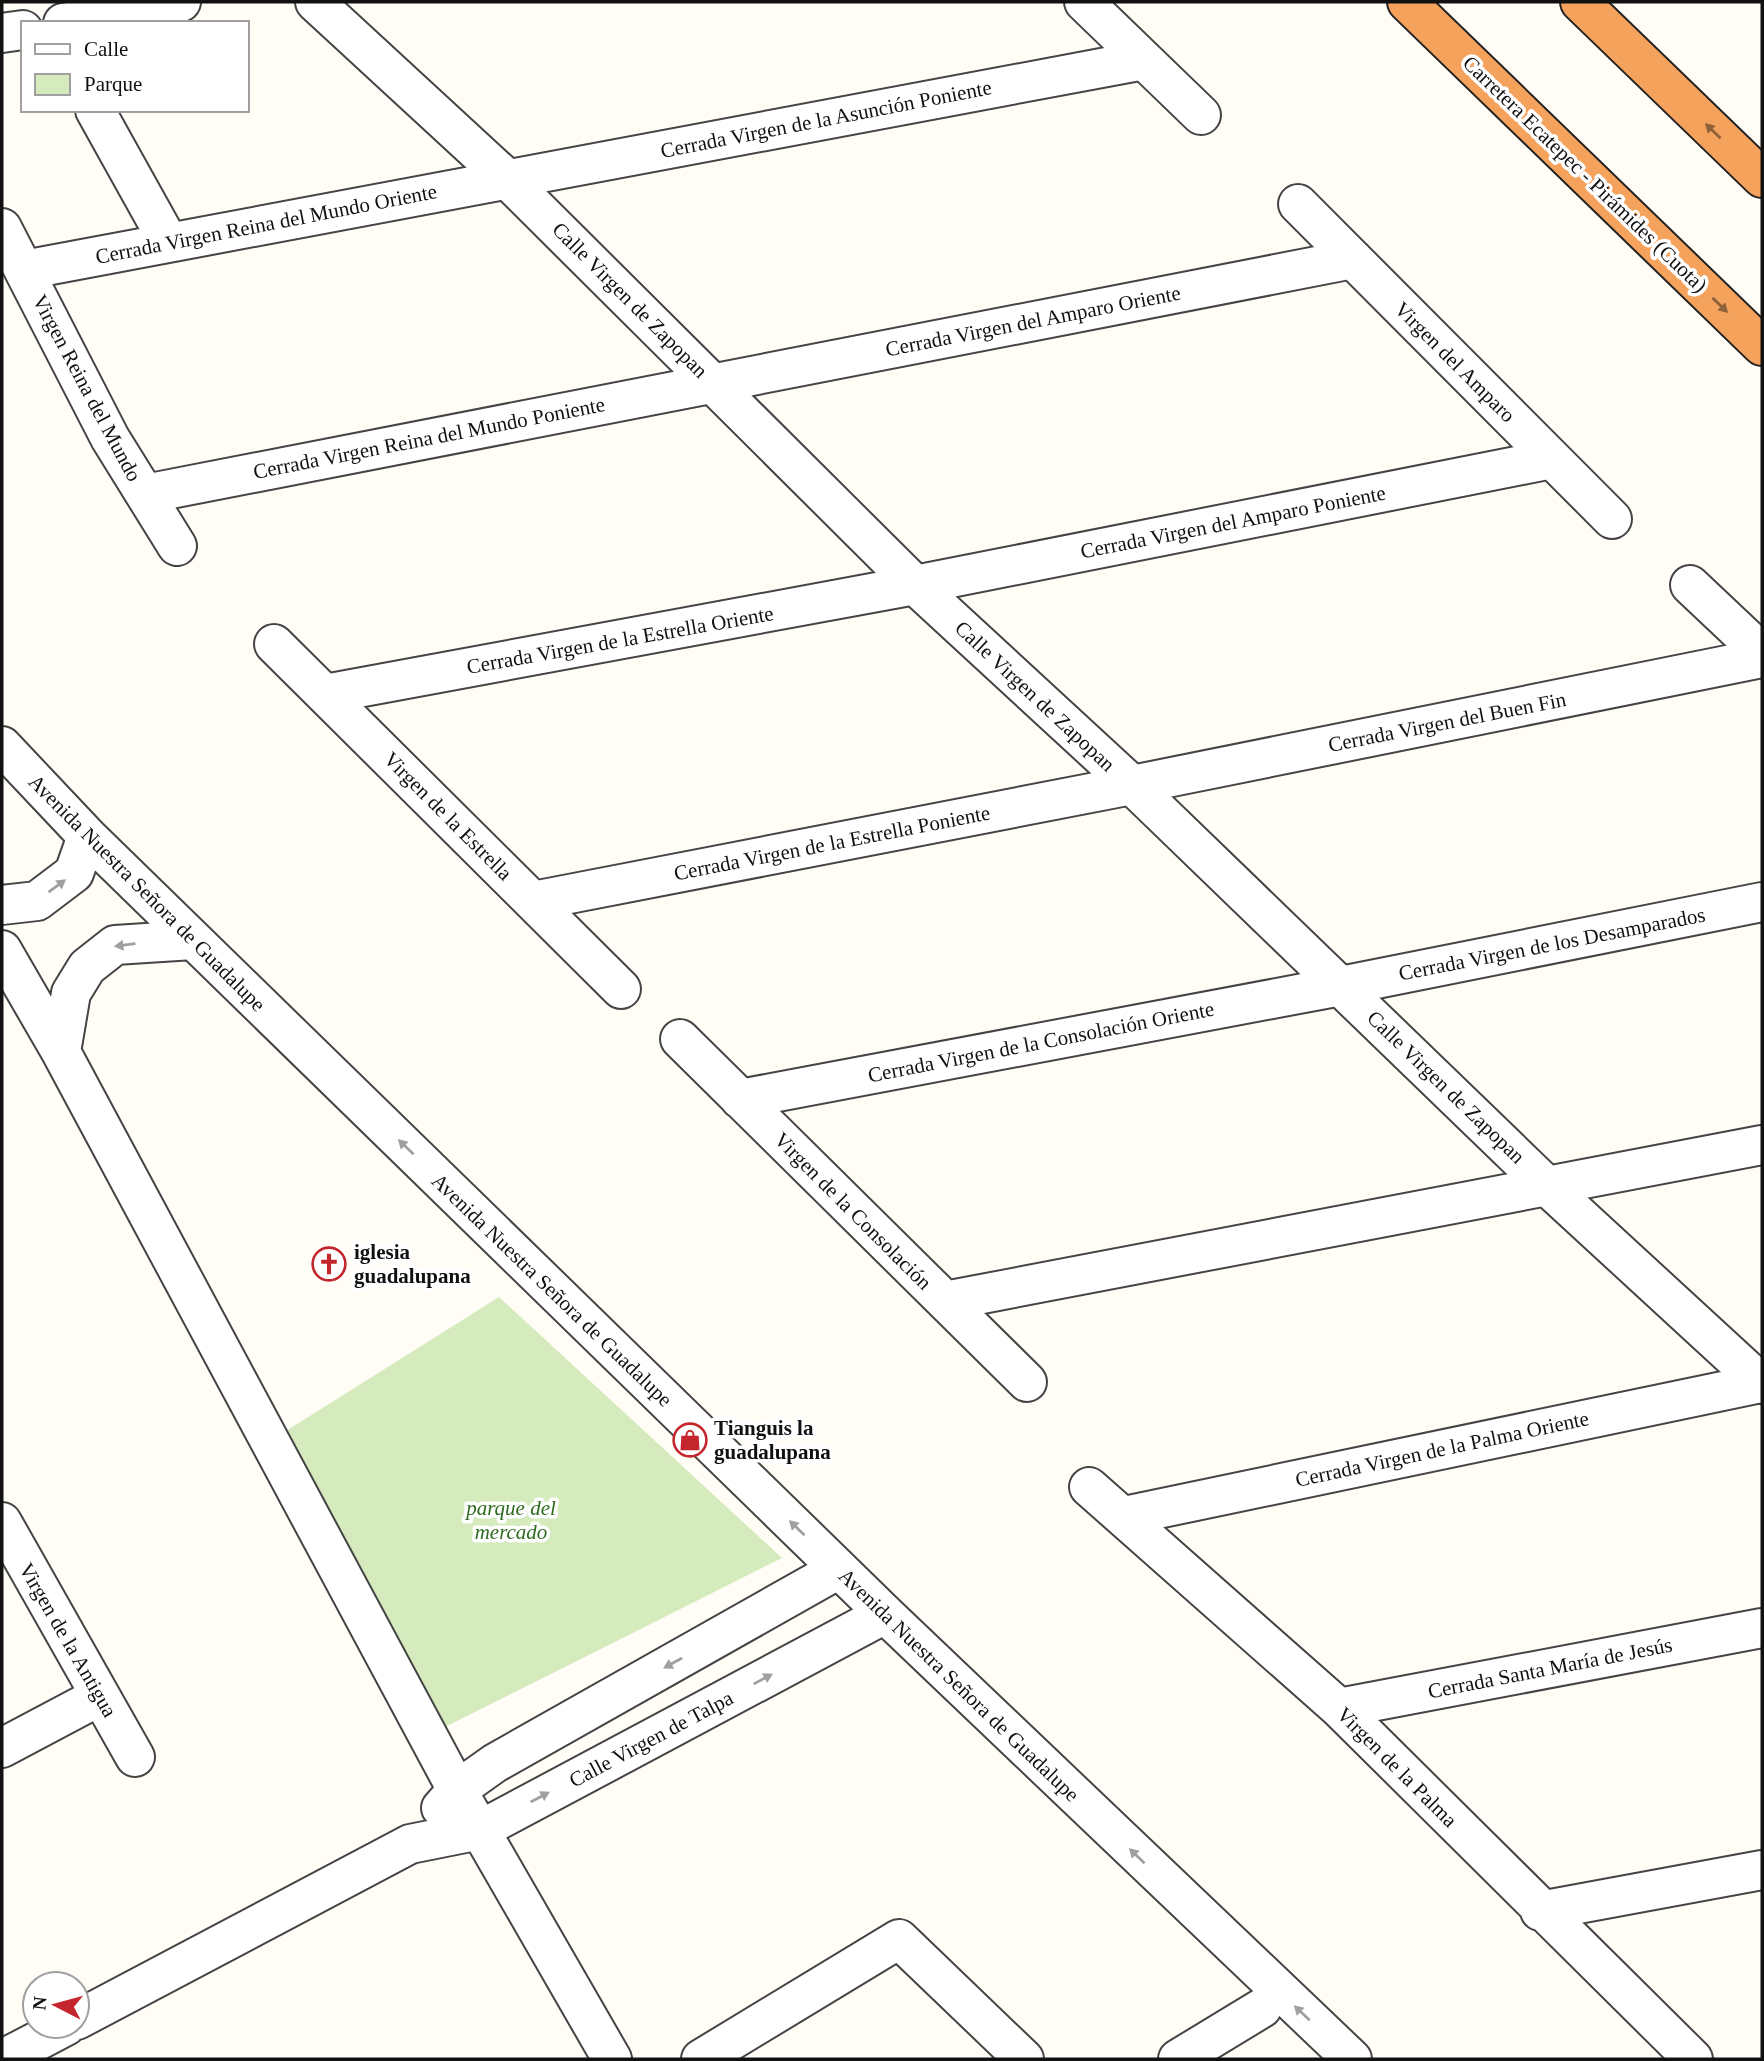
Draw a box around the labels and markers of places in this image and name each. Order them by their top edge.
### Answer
place label: iglesia guadalupana [354,1240,471,1288]
church icon: iglesia guadalupana [310,1245,348,1283]
place label: Tianguis la guadalupana [714,1416,831,1464]
shop icon: Tianguis la guadalupana [671,1421,709,1459]

